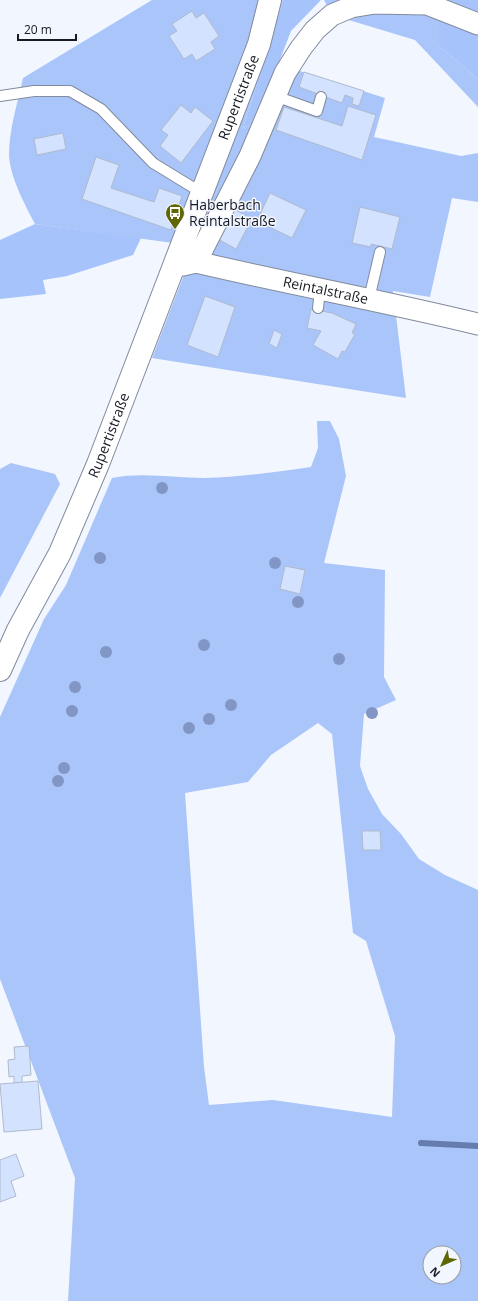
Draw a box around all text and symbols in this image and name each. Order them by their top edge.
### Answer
scale bar [18,16,76,42]
text: 20 m [24,21,52,38]
street label: Rupertistraße [213,52,263,142]
place label: Haberbach Reintalstraße [189,195,276,230]
bus stop icon: Haberbach Reintalstraße [164,202,186,230]
street label: Reintalstraße [281,272,370,308]
street label: Rupertistraße [83,390,133,481]
north arrow [422,1245,462,1285]
text: N [426,1264,443,1281]

